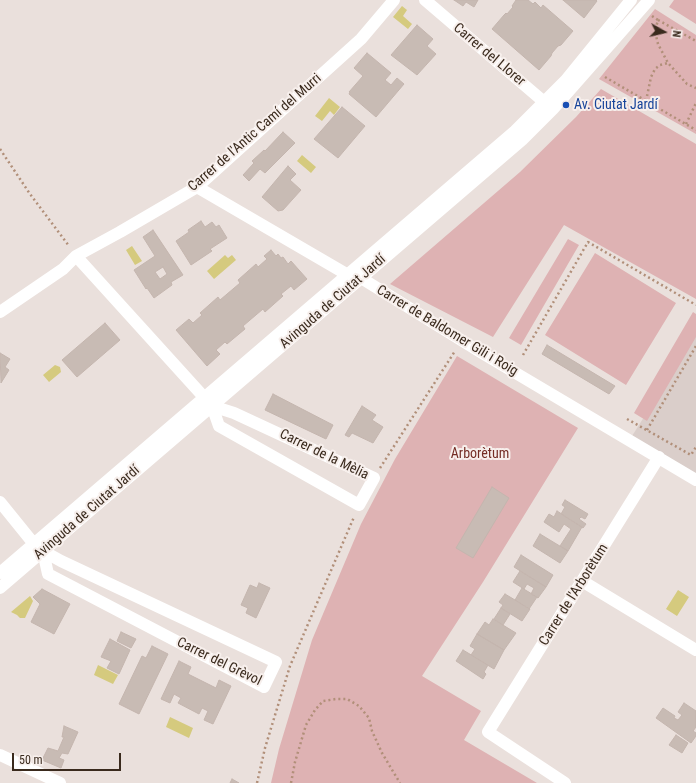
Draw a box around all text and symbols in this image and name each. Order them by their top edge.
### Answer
north arrow [644,12,684,52]
street label: Carrer del Llorer [450,20,528,90]
text: N [669,29,683,38]
street label: Carrer de l'Antic Camí del Murri [185,70,325,196]
place label: Av. Ciutat Jardí [574,97,658,113]
marker: Av. Ciutat Jardí [561,100,571,110]
street label: Avinguda de Ciutat Jardí [277,251,389,353]
street label: Carrer de Baldomer Gili i Roig [373,282,521,380]
street label: Carrer de la Mèlia [277,426,371,484]
park label: Arborètum [451,446,509,462]
street label: Avinguda de Ciutat Jardí [31,462,143,564]
street label: Carrer de l'Arborètum [536,541,612,649]
street label: Carrer del Grèvol [174,634,264,690]
scale bar [14,745,123,771]
text: 50 m [19,753,43,767]

